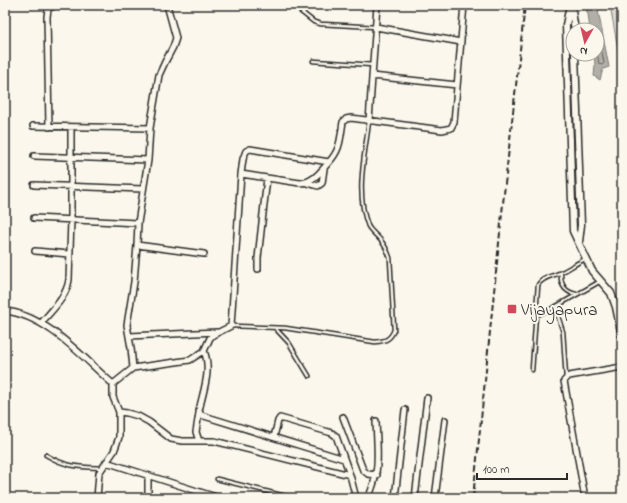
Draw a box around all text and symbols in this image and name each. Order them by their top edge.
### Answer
north arrow [565,22,605,62]
text: N [579,42,589,59]
place label: Vijayapura [520,298,597,324]
marker: Vijayapura [506,303,518,315]
scale bar [477,455,567,481]
text: 100 m [483,461,510,479]

